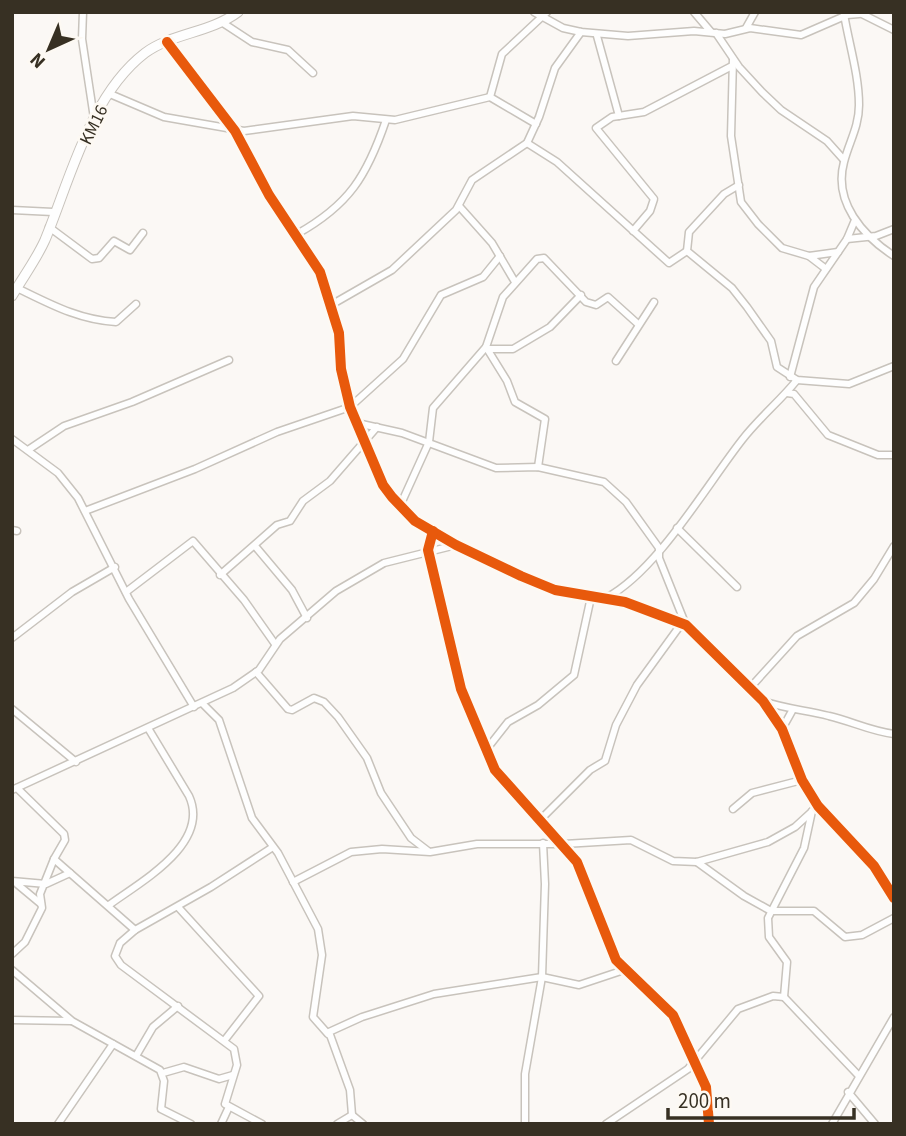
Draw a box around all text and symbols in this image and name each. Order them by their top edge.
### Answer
north arrow [14,14,84,84]
text: N [24,46,52,74]
street label: KM16 [74,101,114,149]
scale bar [668,1076,853,1120]
text: 200 m [678,1086,731,1116]

